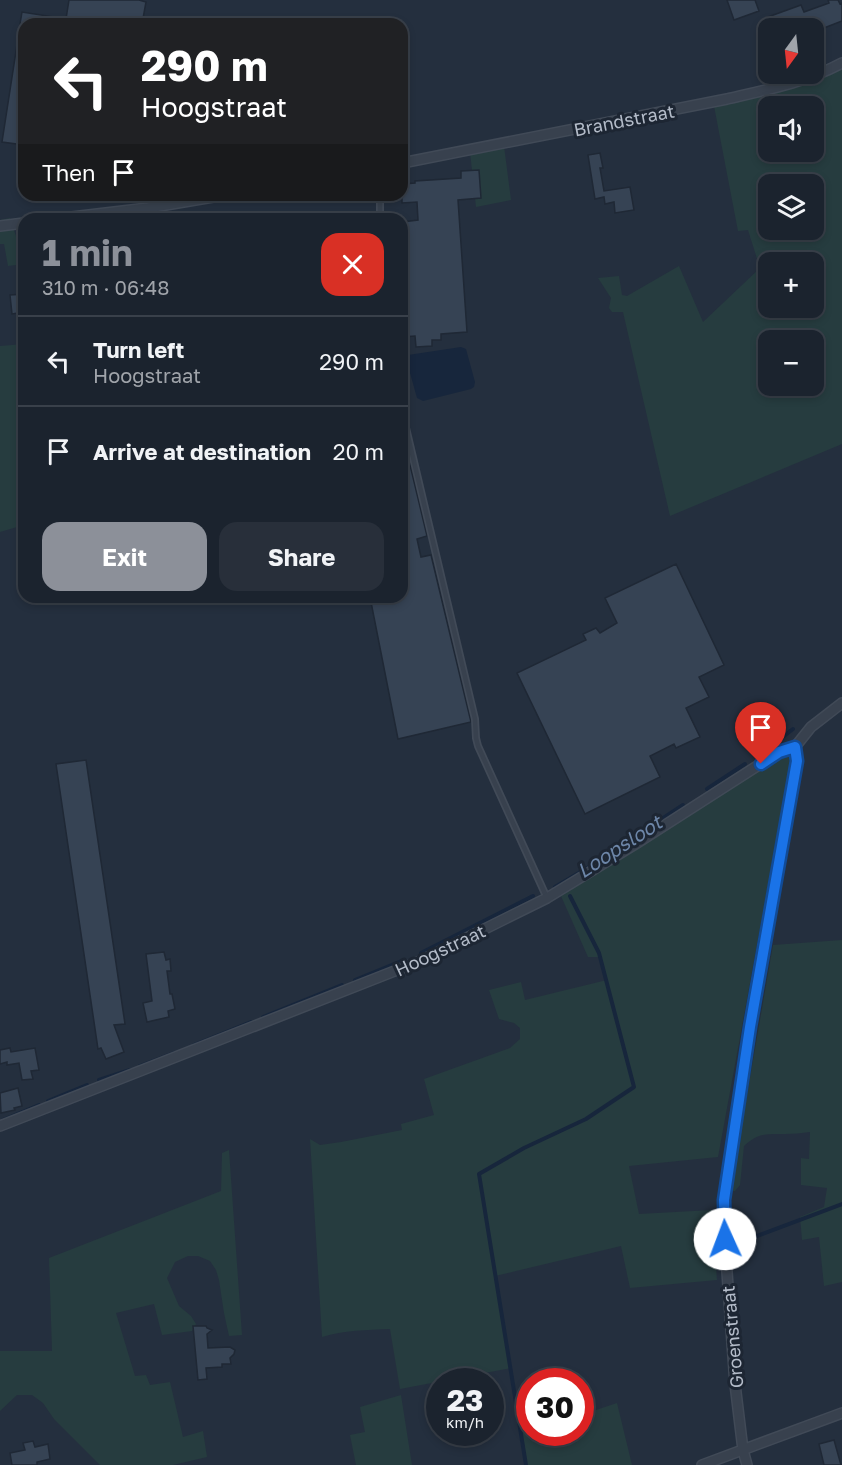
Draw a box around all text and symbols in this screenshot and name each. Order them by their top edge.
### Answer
north arrow [758,18,824,84]
map controls [758,18,824,396]
text: 290 m [141,40,268,90]
icon: left [42,42,120,120]
text: Hoogstraat [141,91,287,123]
button: sound [758,96,824,162]
street label: Brandstraat [572,99,676,141]
icon: arrive [107,156,140,189]
text: Then [42,159,95,186]
button: layers [758,174,824,240]
text: 1 min [42,231,133,274]
button: close [321,233,384,296]
button: + [758,252,824,318]
text: 310 m · 06:48 [42,275,169,299]
button: − [758,330,824,396]
text: Turn left [93,336,184,363]
icon: left [42,345,75,378]
text: 290 m [319,348,384,375]
text: Hoogstraat [93,363,201,387]
icon: arrive [42,435,75,468]
text: Arrive at destination [93,438,311,465]
text: 20 m [333,438,384,465]
button: Exit [42,522,207,591]
button: Share [219,522,384,591]
pin [735,702,786,764]
icon: arrive [744,711,777,744]
water label: Loopsloot [572,809,668,882]
street label: Hoogstraat [391,919,489,981]
position arrow [693,1207,757,1271]
street label: Groenstraat [717,1285,747,1389]
speed limit sign: 30 [516,1368,594,1446]
text: 23 [447,1382,483,1418]
text: km/h [446,1413,484,1431]

